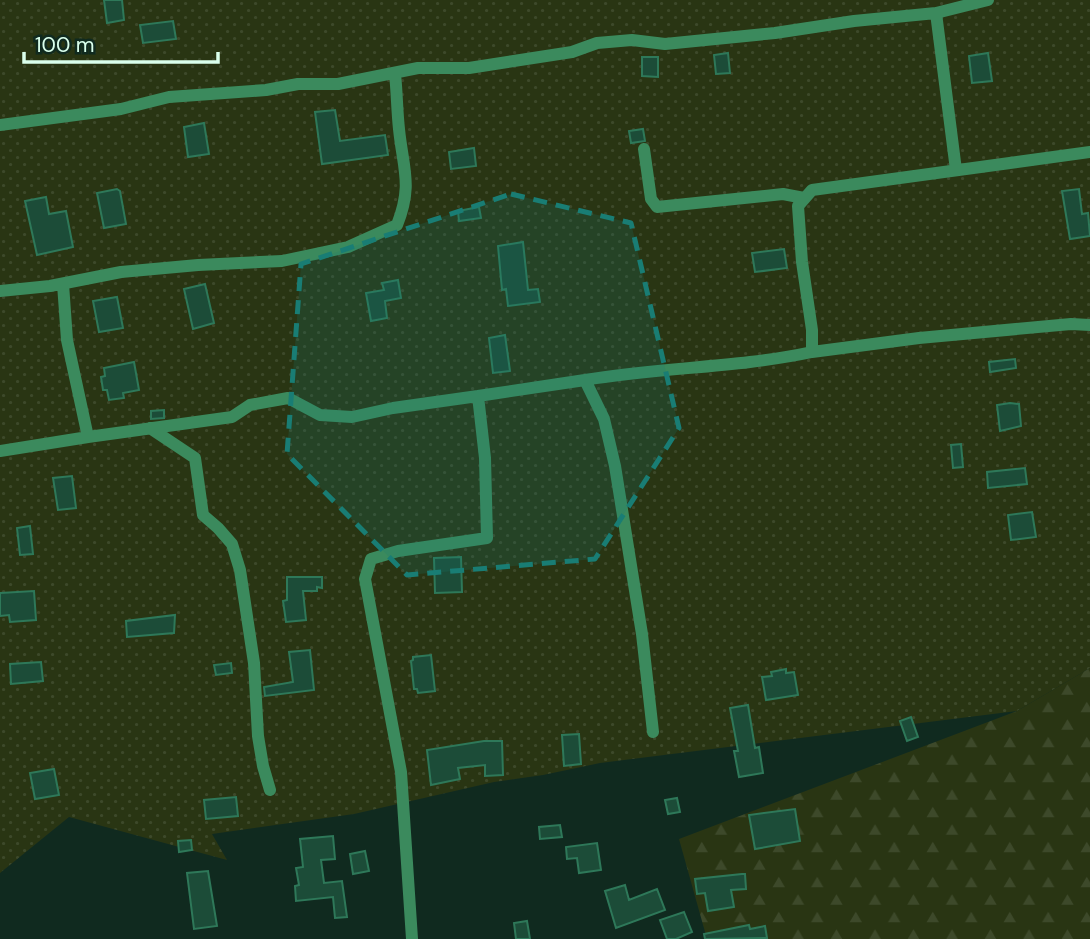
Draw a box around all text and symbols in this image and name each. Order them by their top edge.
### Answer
scale bar [24,21,219,65]
text: 100 m [35,31,95,59]

